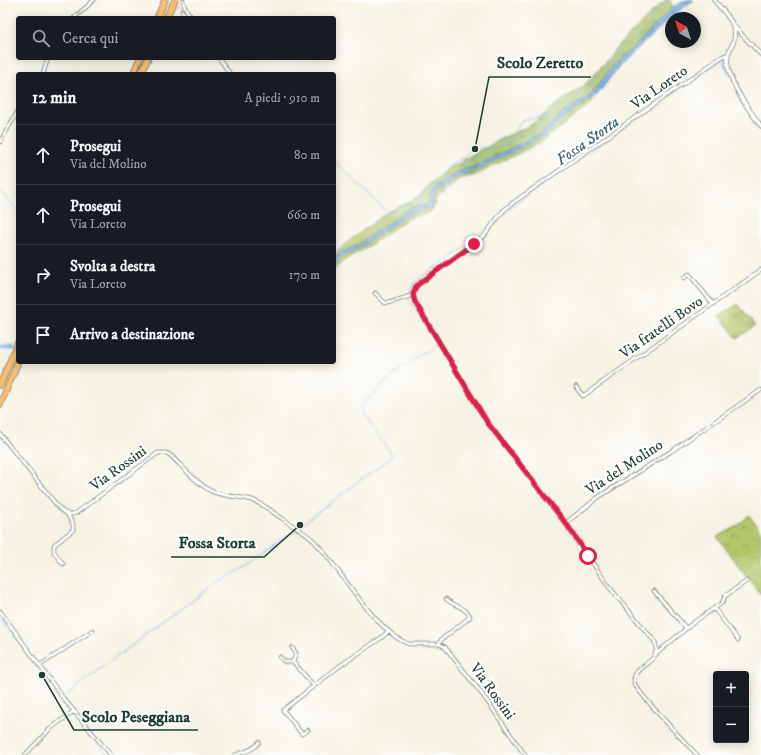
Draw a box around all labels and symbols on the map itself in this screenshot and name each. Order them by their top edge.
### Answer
north arrow [665,12,701,48]
callout: Scolo Zeretto [489,49,591,77]
text: Scolo Zeretto [497,53,583,73]
street label: Via Loreto [626,61,691,114]
water label: Fossa Storta [552,112,623,170]
route end [465,235,483,253]
street label: Via fratelli Bovo [615,292,707,364]
street label: Via del Molino [581,435,667,500]
street label: Via Rossini [85,441,151,496]
callout: Fossa Storta [171,529,264,557]
text: Fossa Storta [178,533,257,553]
route start [579,547,597,565]
street label: Via Rossini [465,658,520,724]
callout: Scolo Peseggiana [74,702,198,730]
text: Scolo Peseggiana [82,707,191,727]

